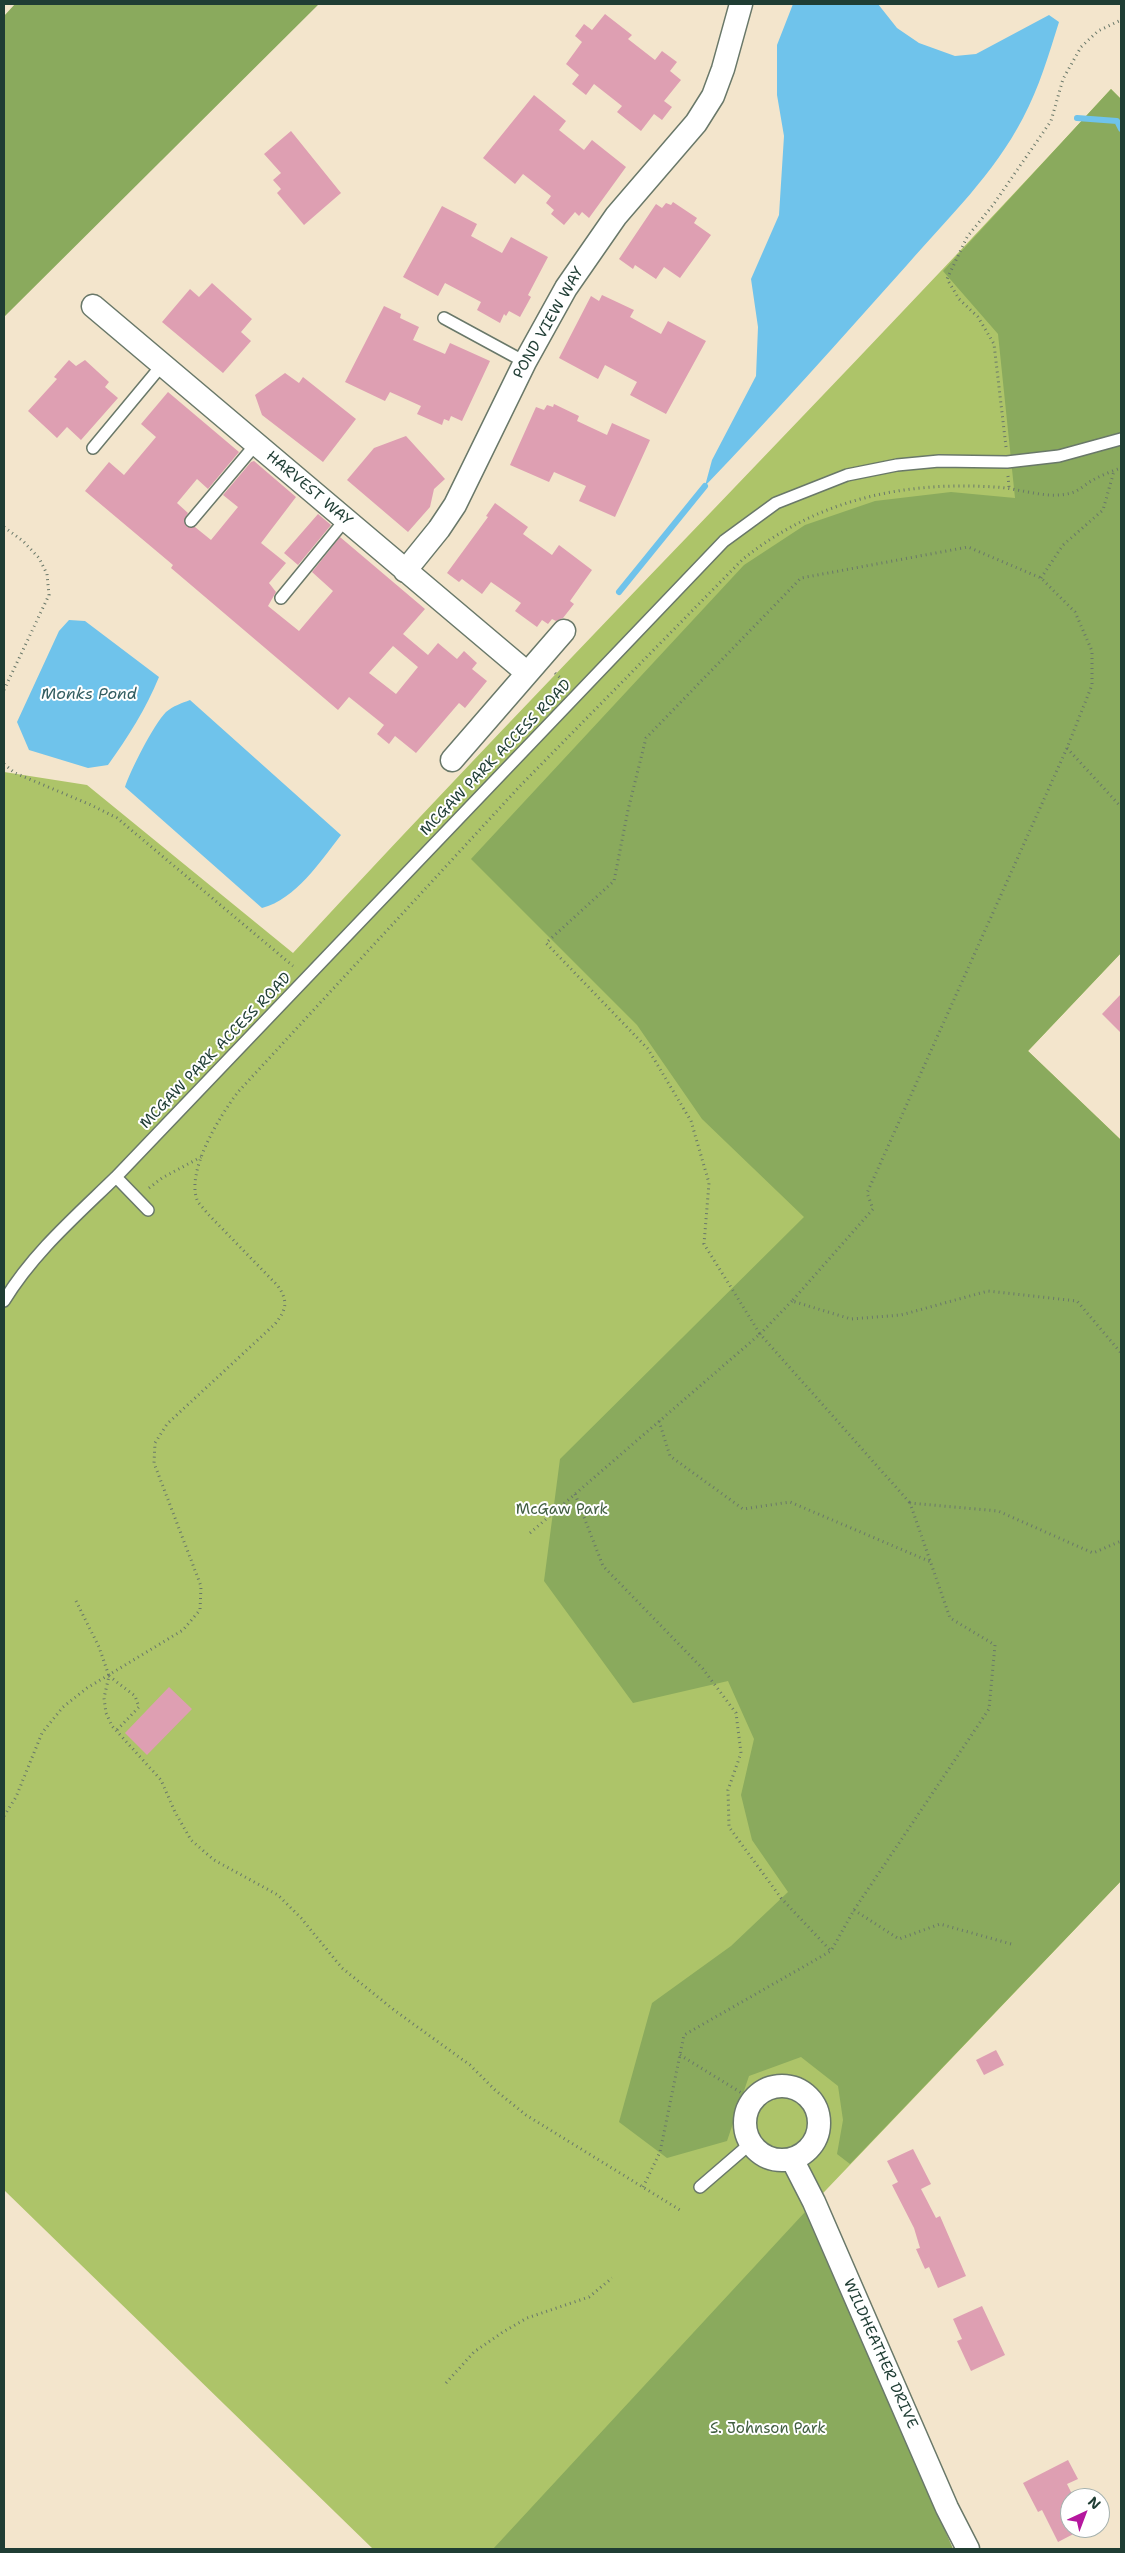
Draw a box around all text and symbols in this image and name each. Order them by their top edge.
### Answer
street label: POND VIEW WAY [510,264,588,382]
street label: HARVEST WAY [262,448,356,530]
street label: MCGAW PARK ACCESS ROAD [417,676,575,840]
water label: Monks Pond [41,685,137,705]
street label: MCGAW PARK ACCESS ROAD [137,969,295,1133]
park label: McGaw Park [516,1501,608,1519]
street label: WILDHEATHER DRIVE [839,2276,921,2432]
park label: S. Johnson Park [710,2420,826,2438]
north arrow [1060,2488,1110,2538]
text: N [1084,2492,1105,2513]

